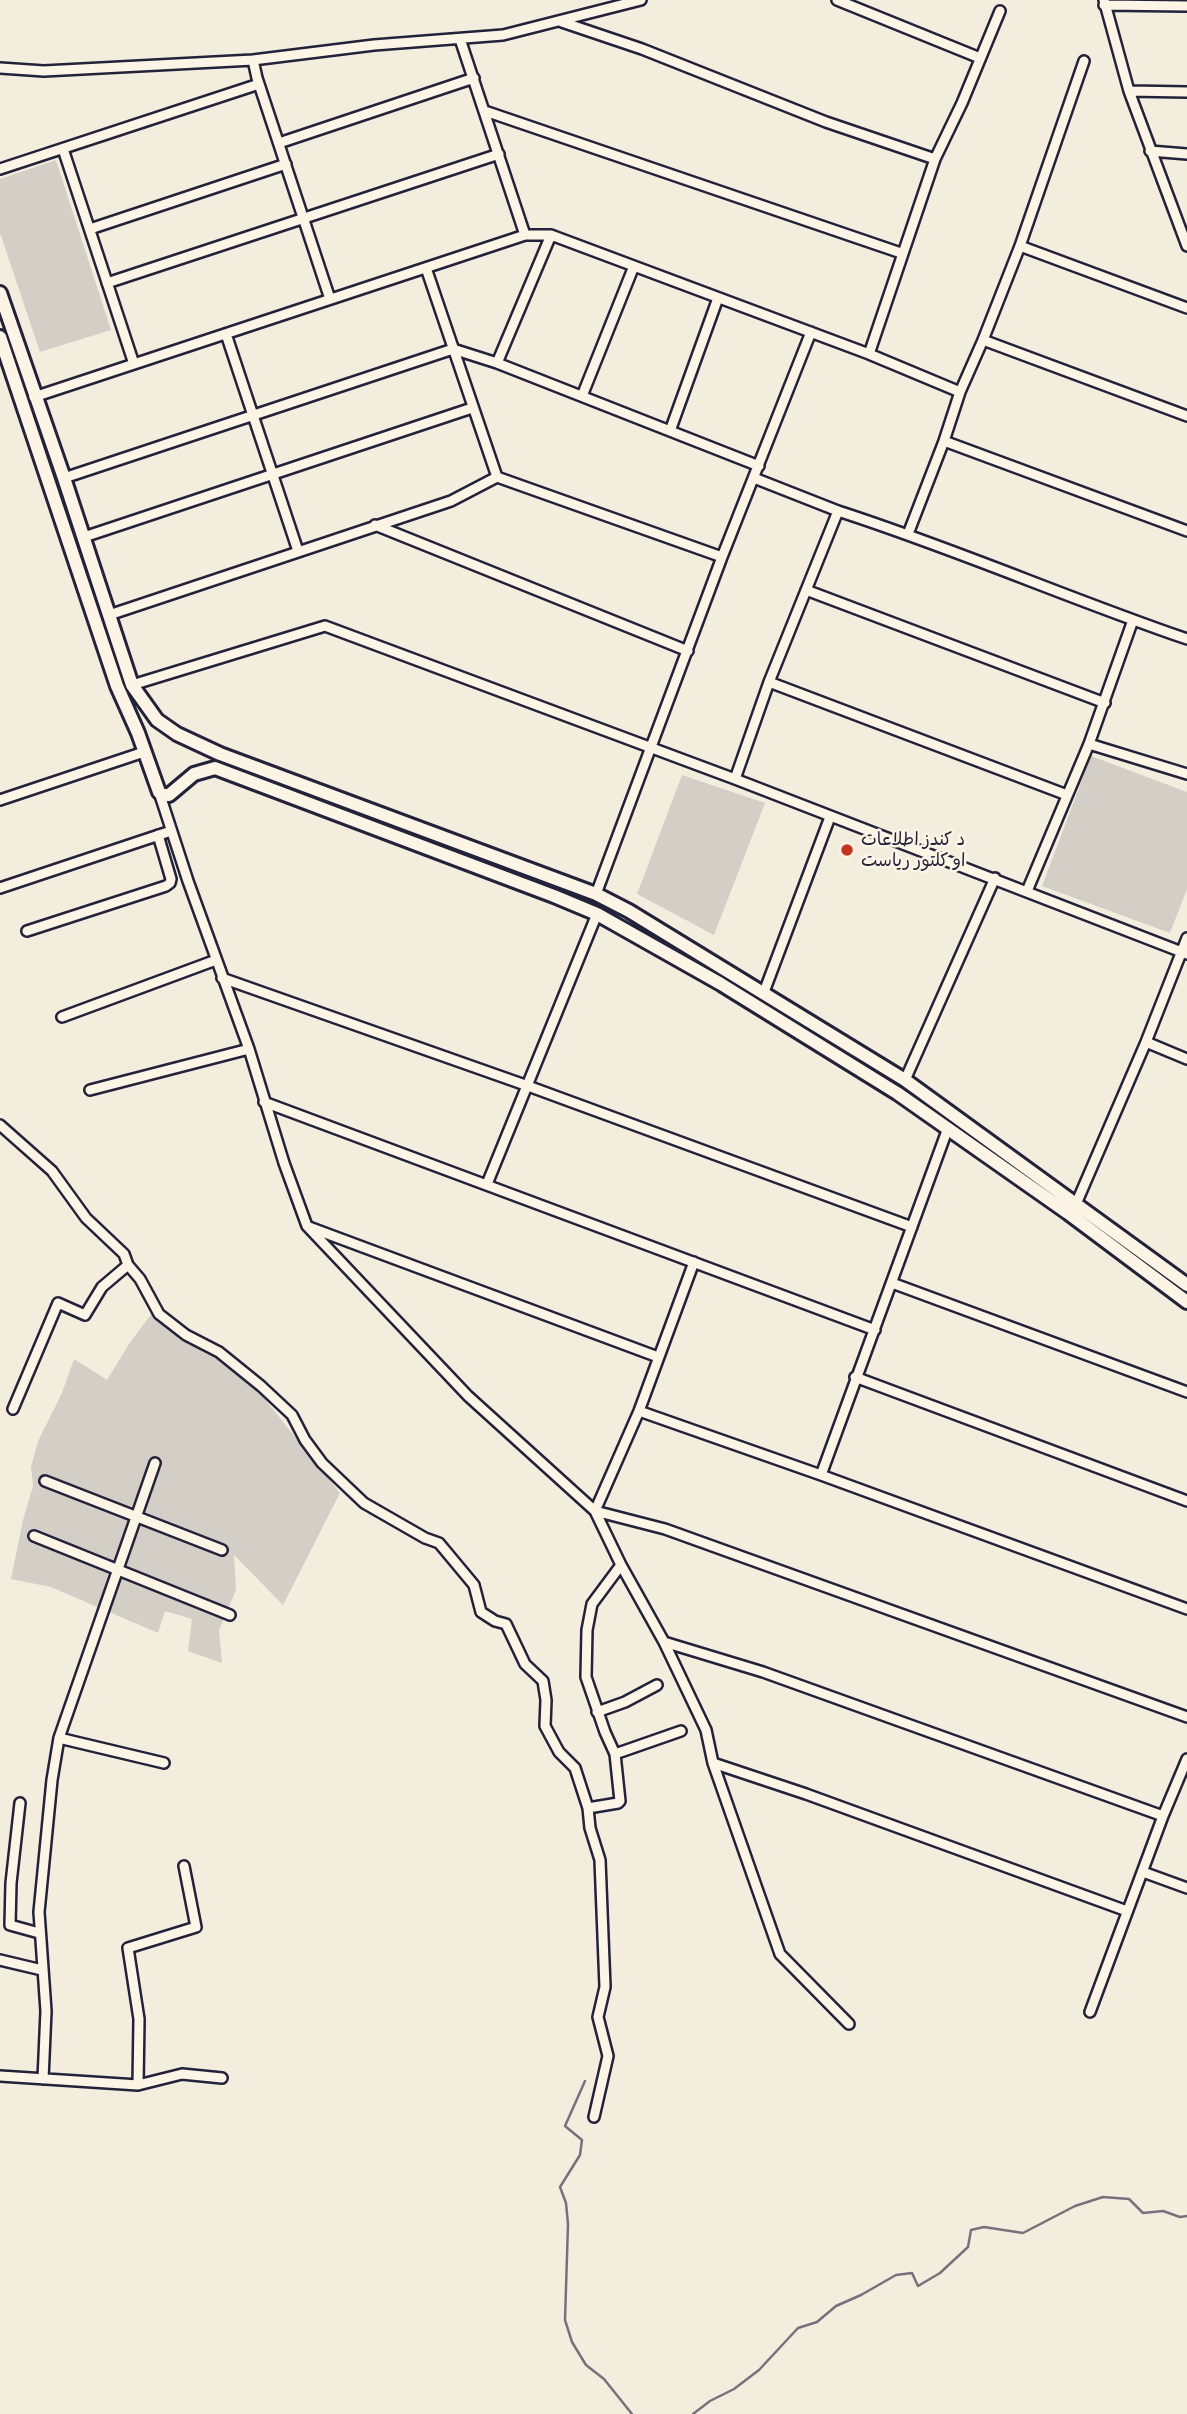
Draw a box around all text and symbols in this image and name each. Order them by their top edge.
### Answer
place label: د کندز اطلاعات او کلتور ریاست [861,829,966,872]
marker: د کندز اطلاعات او کلتور ریاست [839,842,855,858]

